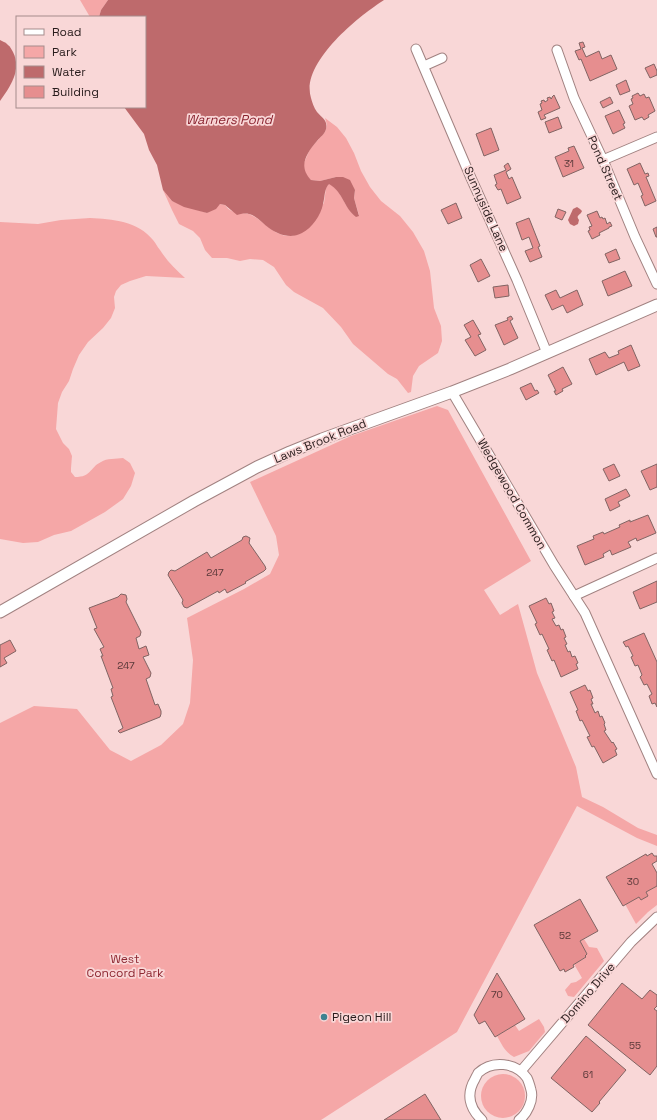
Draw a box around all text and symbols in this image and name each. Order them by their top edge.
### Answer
legend [16,16,146,108]
text: Road [52,24,81,40]
text: Park [52,44,77,60]
text: Water [52,64,86,80]
text: Building [52,84,99,100]
water label: Warners Pond [186,111,274,128]
street label: Pond Street [584,133,626,203]
house number: 31 [564,157,574,170]
street label: Sunnyside Lane [460,164,512,254]
street label: Laws Brook Road [271,415,369,467]
street label: Wedgewood Common [474,436,550,552]
house number: 247 [206,566,224,579]
house number: 247 [117,659,135,672]
house number: 30 [627,875,639,888]
house number: 52 [559,929,571,942]
park label: West Concord Park [86,951,164,981]
street label: Domino Drive [557,959,619,1027]
house number: 70 [491,988,503,1001]
place label: Pigeon Hill [332,1009,392,1025]
marker: Pigeon Hill [319,1012,329,1022]
house number: 55 [629,1039,641,1052]
house number: 61 [583,1068,593,1081]

